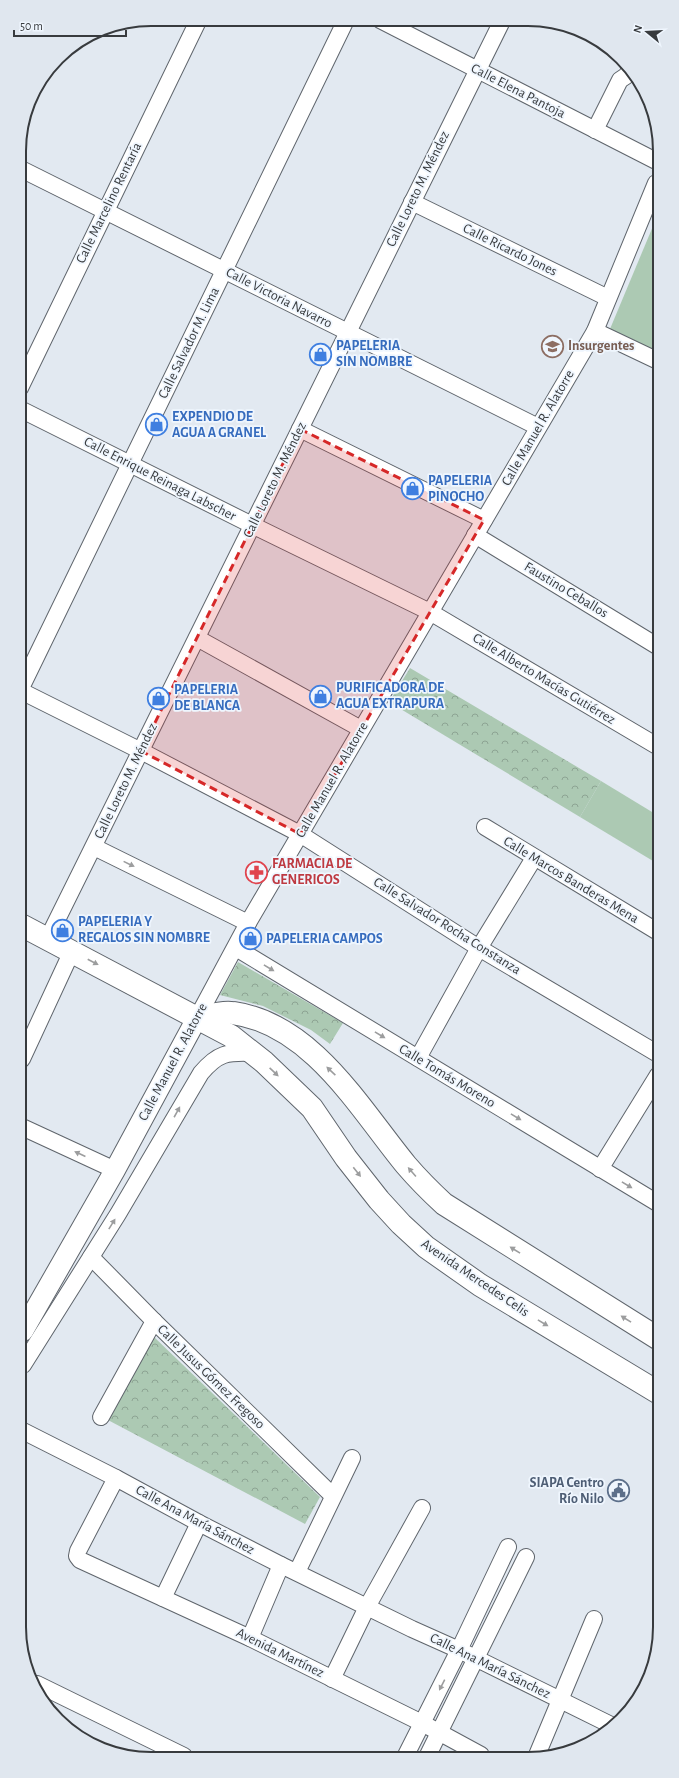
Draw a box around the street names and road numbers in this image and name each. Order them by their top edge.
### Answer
street label: Calle Elena Pantoja [469,61,568,121]
street label: Calle Loreto M. Méndez [384,129,452,249]
street label: Calle Marcelino Rentaría [74,140,145,266]
street label: Calle Ricardo Jones [461,221,559,279]
street label: Calle Victoria Navarro [224,265,335,331]
street label: Calle Salvador M. Lima [156,285,222,401]
street label: Calle Manuel R. Alatorre [499,368,577,488]
street label: Calle Loreto M. Méndez [241,420,309,540]
street label: Calle Enrique Reinaga Labscher [82,434,239,524]
street label: Faustino Ceballos [522,560,610,620]
street label: Calle Alberto Macías Gutiérrez [470,631,618,727]
street label: Calle Manuel R. Alatorre [293,720,371,840]
street label: Calle Loreto M. Méndez [92,721,160,841]
street label: Calle Marcos Banderas Mena [501,834,641,926]
street label: Calle Salvador Rocha Constanza [371,875,524,977]
street label: Calle Manuel R. Alatorre [136,1001,210,1123]
street label: Calle Tomás Moreno [396,1042,498,1110]
street label: Avenida Mercedes Celis [418,1237,532,1319]
street label: Calle Jusus Gómez Fregoso [155,1322,267,1432]
street label: Calle Ana María Sánchez [133,1483,257,1557]
street label: Avenida Martínez [234,1626,326,1680]
street label: Calle Ana María Sánchez [428,1631,553,1701]

